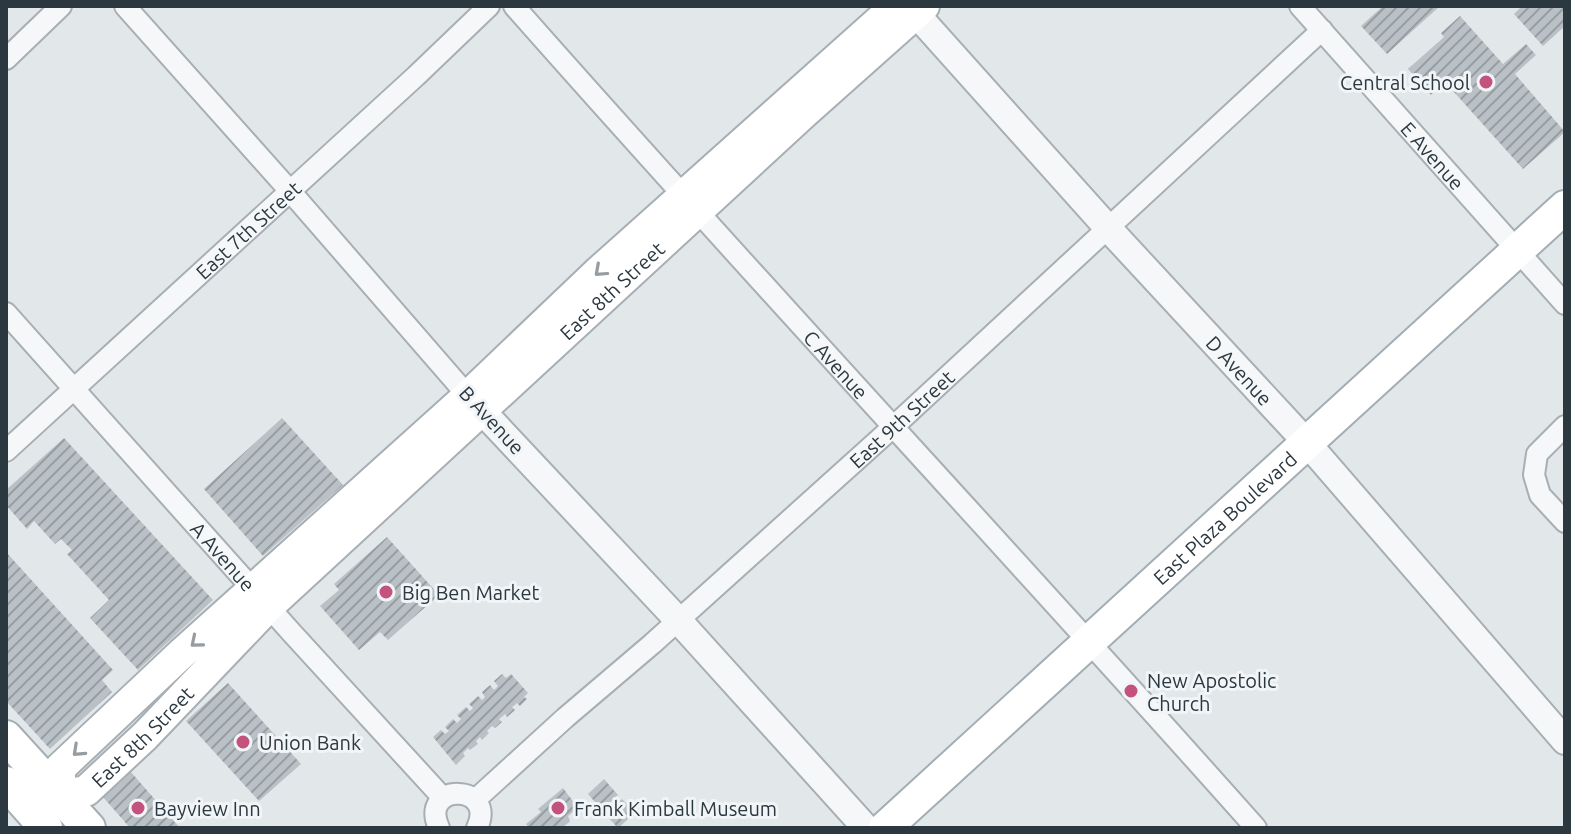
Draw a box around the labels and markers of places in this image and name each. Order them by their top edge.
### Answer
place label: Central School [1340,71,1470,94]
marker: Central School [1477,73,1495,91]
place label: Big Ben Market [402,581,539,604]
marker: Big Ben Market [377,583,395,601]
place label: New Apostolic Church [1147,669,1276,715]
marker: New Apostolic Church [1122,682,1140,700]
place label: Union Bank [259,731,361,754]
marker: Union Bank [234,733,252,751]
place label: Bayview Inn [154,797,261,820]
place label: Frank Kimball Museum [574,797,777,820]
marker: Bayview Inn [129,799,147,817]
marker: Frank Kimball Museum [549,799,567,817]

